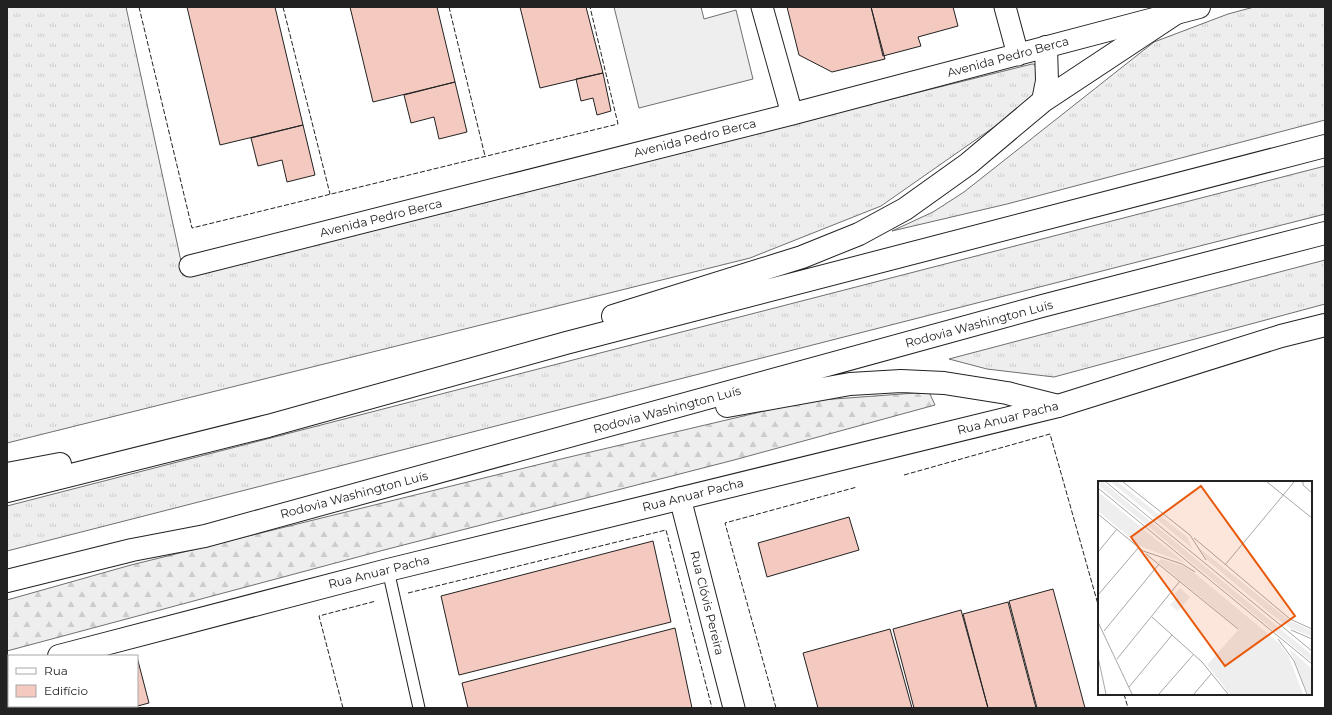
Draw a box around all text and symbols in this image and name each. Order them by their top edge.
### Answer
street label: Avenida Pedro Berca [945,33,1070,80]
street label: Avenida Pedro Berca [632,115,758,160]
street label: Avenida Pedro Berca [318,195,444,240]
street label: Rodovia Washington Luís [903,297,1055,350]
street label: Rodovia Washington Luís [591,383,743,436]
street label: Rua Anuar Pacha [956,398,1060,437]
street label: Rodovia Washington Luís [278,468,430,521]
street label: Rua Anuar Pacha [641,475,745,514]
inset map [1098,481,1312,695]
street label: Rua Clóvis Pereira [687,549,728,657]
street label: Rua Anuar Pacha [327,552,431,591]
legend [8,655,138,707]
text: Rua [44,663,68,678]
text: Edifício [44,683,88,698]

